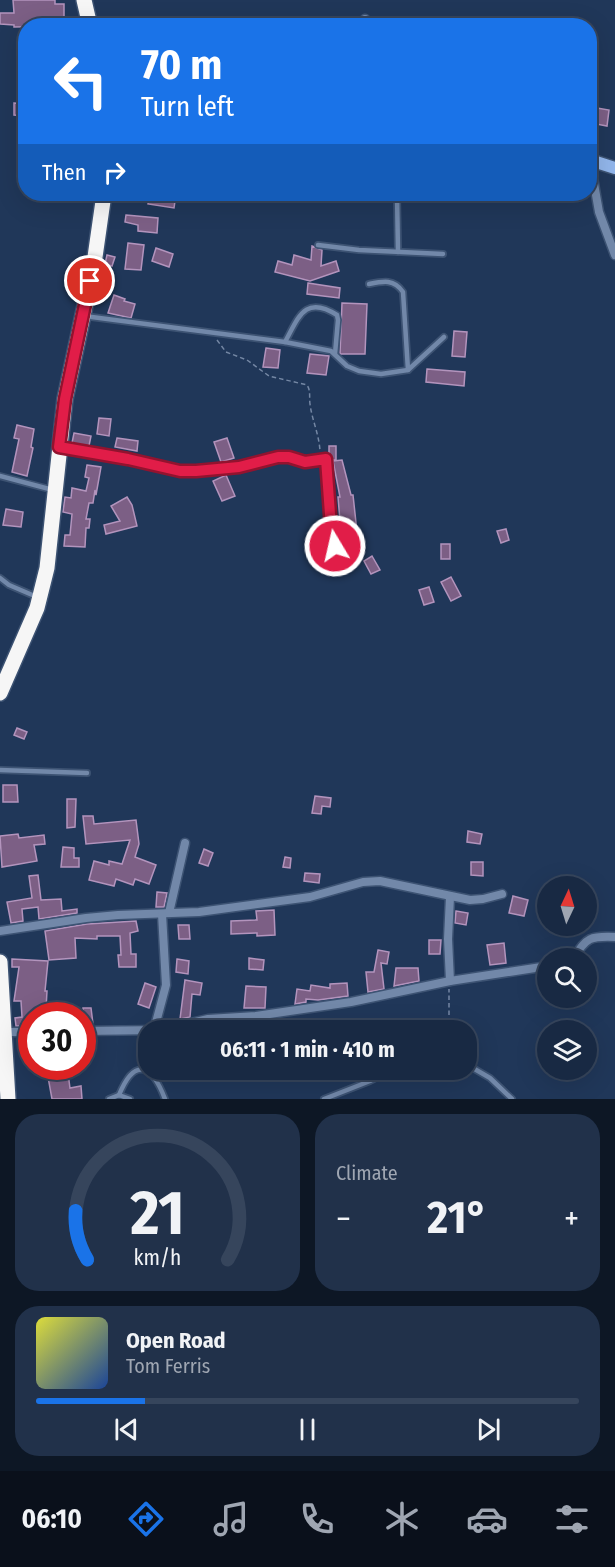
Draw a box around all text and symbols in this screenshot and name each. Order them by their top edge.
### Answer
text: 70 m [141,40,222,90]
icon: left [42,42,120,120]
text: Turn left [141,91,234,123]
icon: right [98,156,131,189]
text: Then [42,159,86,186]
pin [64,255,115,306]
icon: arrive [73,264,106,297]
position arrow [303,514,367,578]
north arrow [537,876,597,936]
map controls [537,876,597,1080]
button: search [537,948,597,1008]
speed limit sign: 30 [18,1002,96,1080]
button: layers [537,1020,597,1080]
text: 06:11 · 1 min · 410 m [220,1036,395,1063]
text: Climate [336,1161,398,1185]
text: 21 [129,1176,185,1251]
text: 21° [427,1191,488,1245]
text: − [336,1199,351,1239]
text: + [564,1199,579,1239]
text: km/h [134,1245,181,1271]
text: Open Road [126,1327,226,1354]
text: Tom Ferris [126,1354,210,1378]
icon: previous [110,1413,143,1446]
icon: pause [291,1413,324,1446]
icon: next [472,1413,505,1446]
icon: directions [125,1498,167,1540]
icon: music [210,1498,252,1540]
icon: phone [296,1498,338,1540]
icon: climate [381,1498,423,1540]
icon: car [466,1498,508,1540]
icon: filters [551,1498,593,1540]
text: 06:10 [22,1503,82,1535]

